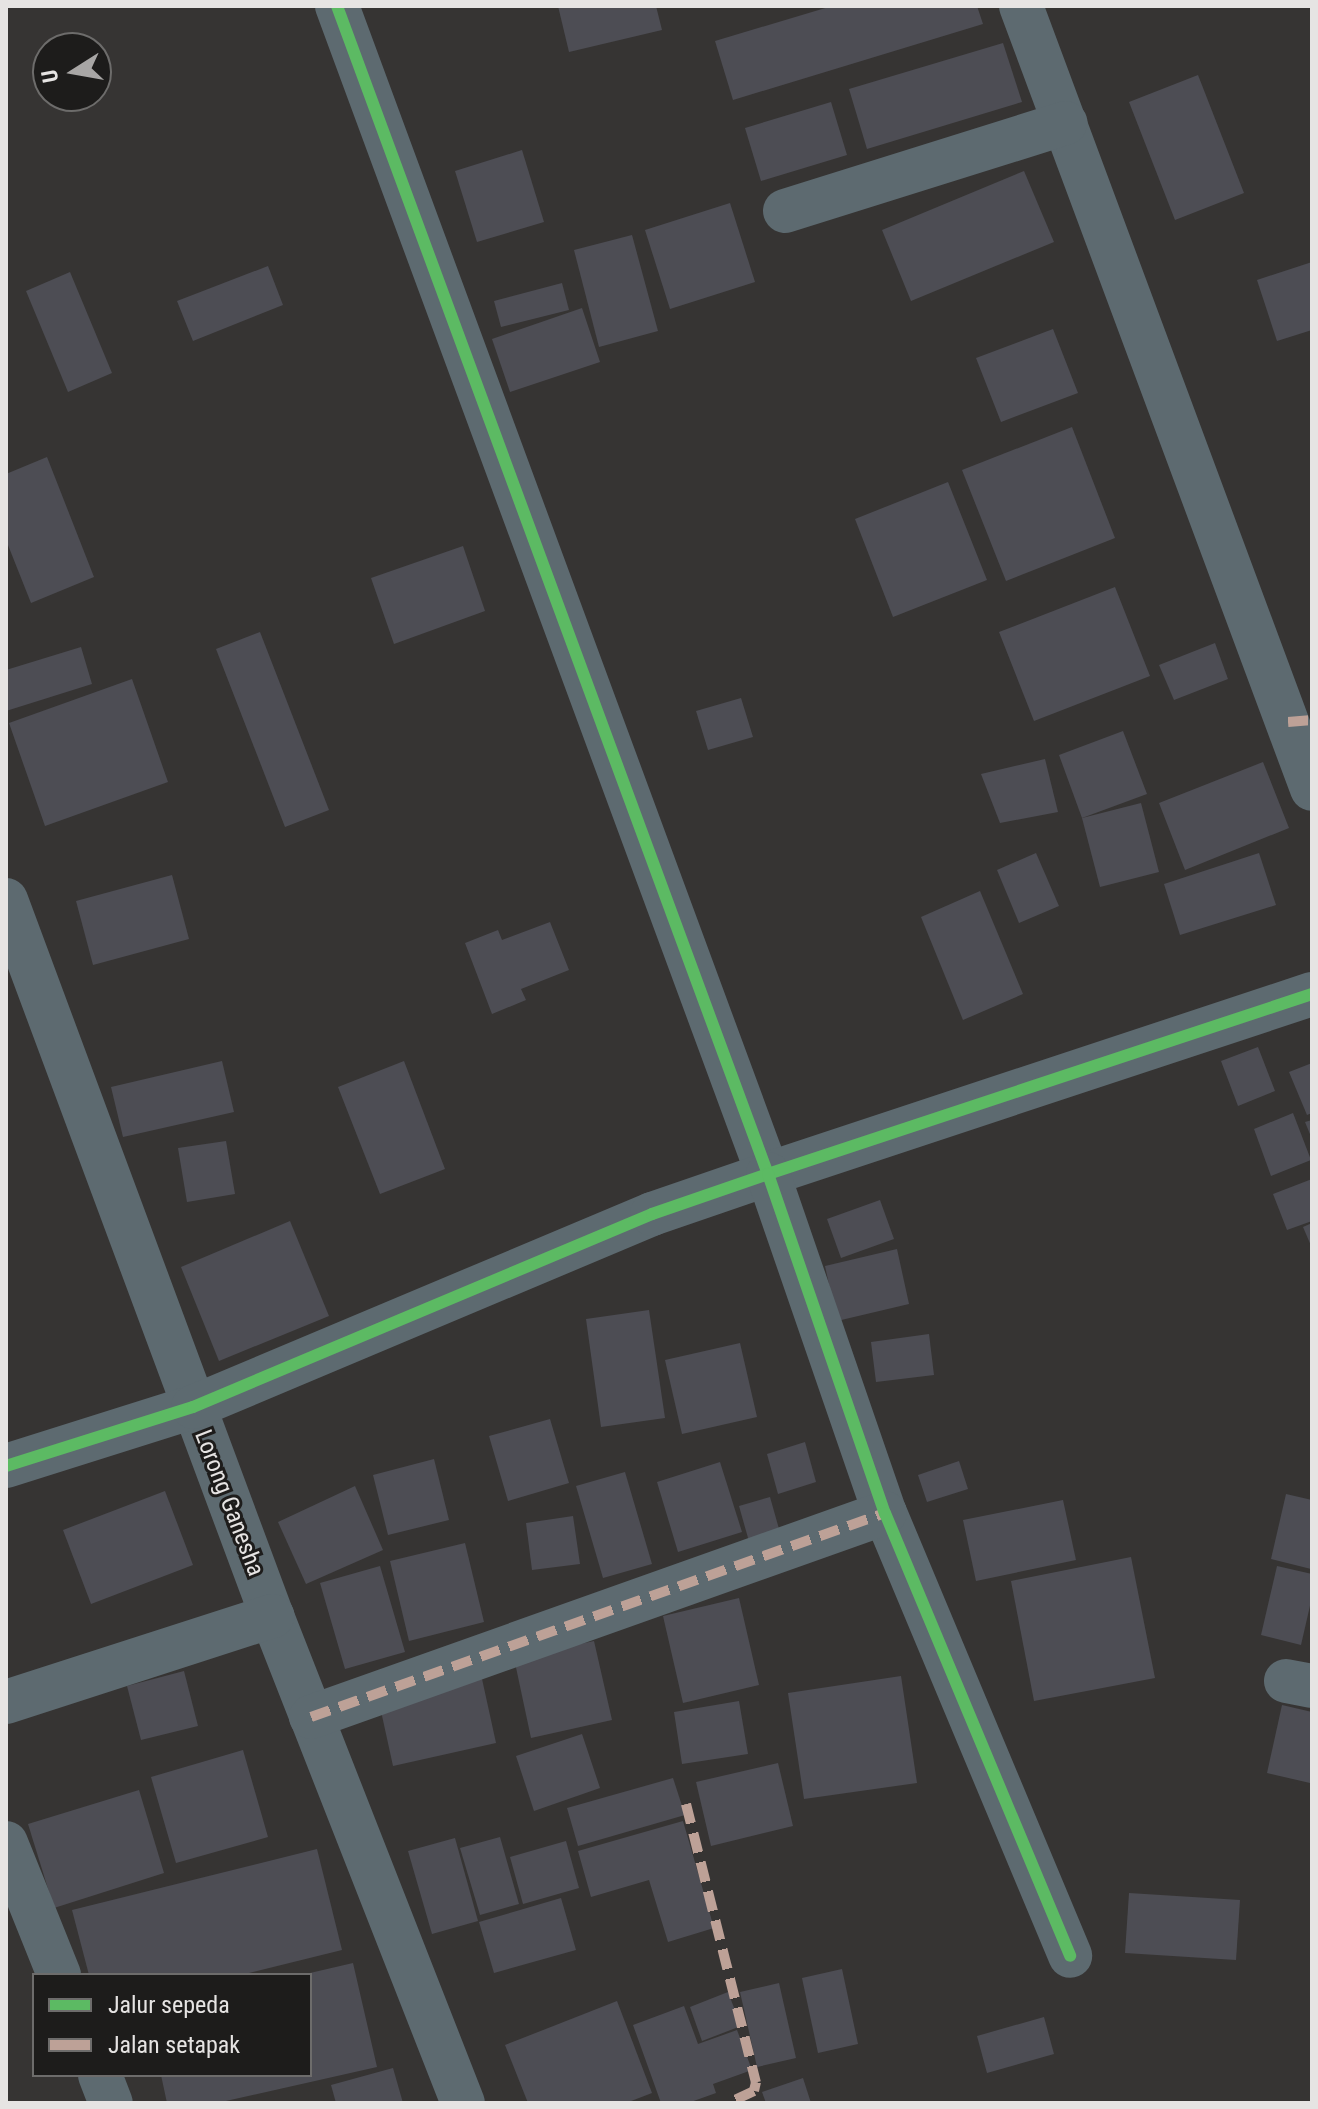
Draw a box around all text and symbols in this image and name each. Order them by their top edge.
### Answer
north arrow [32,32,112,112]
text: U [36,68,63,85]
street label: Lorong Ganesha [188,1426,270,1580]
legend [32,1973,312,2077]
text: Jalur sepeda [108,1991,230,2019]
text: Jalan setapak [108,2031,240,2059]

